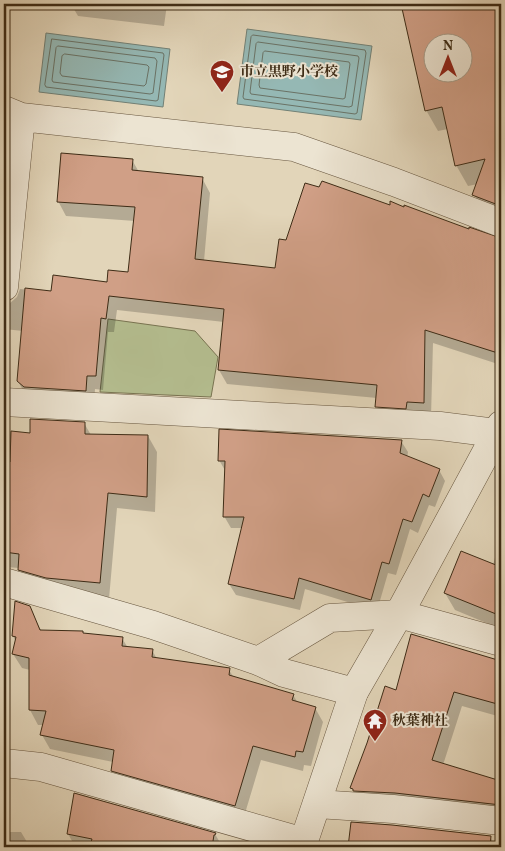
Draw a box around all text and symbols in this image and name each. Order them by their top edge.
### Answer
north arrow [422,32,472,82]
text: N [443,37,453,56]
school or university icon: 市立黒野小学校 [209,59,235,93]
place label: 市立黒野小学校 [240,63,338,82]
temple icon: 秋葉神社 [362,708,388,742]
place label: 秋葉神社 [392,712,448,731]

